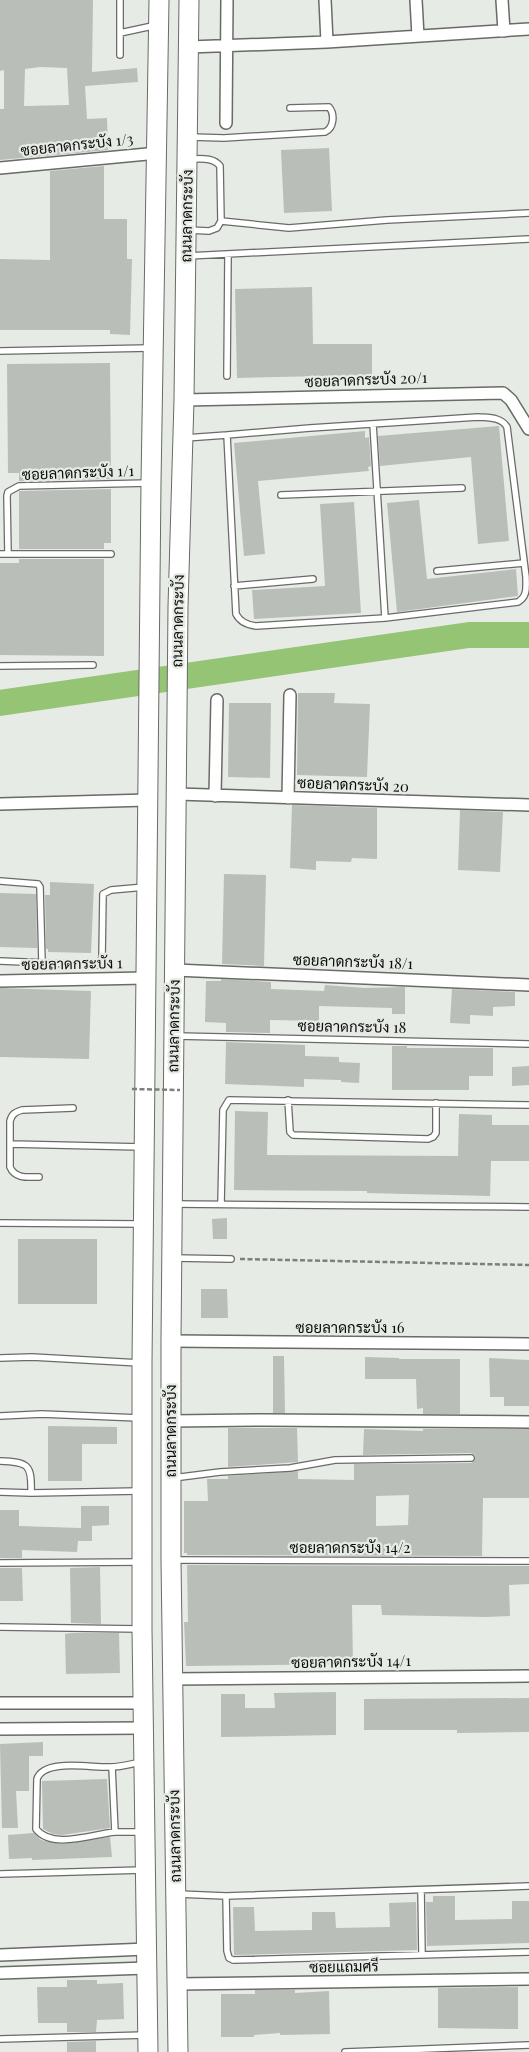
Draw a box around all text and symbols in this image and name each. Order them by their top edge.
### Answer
street label: ซอยลาดกระบัง 1/3 [20,128,134,160]
street label: ถนนลาดกระบัง [175,169,197,263]
street label: ซอยลาดกระบัง 20/1 [304,367,428,391]
street label: ซอยลาดกระบัง 1/1 [22,460,135,484]
street label: ถนนลาดกระบัง [166,574,188,668]
street label: ซอยลาดกระบัง 20 [297,772,409,796]
street label: ซอยลาดกระบัง 18/1 [293,949,414,973]
street label: ซอยลาดกระบัง 1 [21,952,123,974]
street label: ถนนลาดกระบัง [162,979,184,1073]
street label: ซอยลาดกระบัง 18 [297,1015,407,1037]
street label: ซอยลาดกระบัง 16 [296,1317,405,1337]
street label: ถนนลาดกระบัง [160,1384,180,1478]
street label: ซอยลาดกระบัง 14/2 [289,1537,411,1557]
street label: ซอยลาดกระบัง 14/1 [291,1650,411,1672]
street label: ถนนลาดกระบัง [163,1789,185,1883]
street label: ซอยแถมศรี [309,1955,379,1977]

